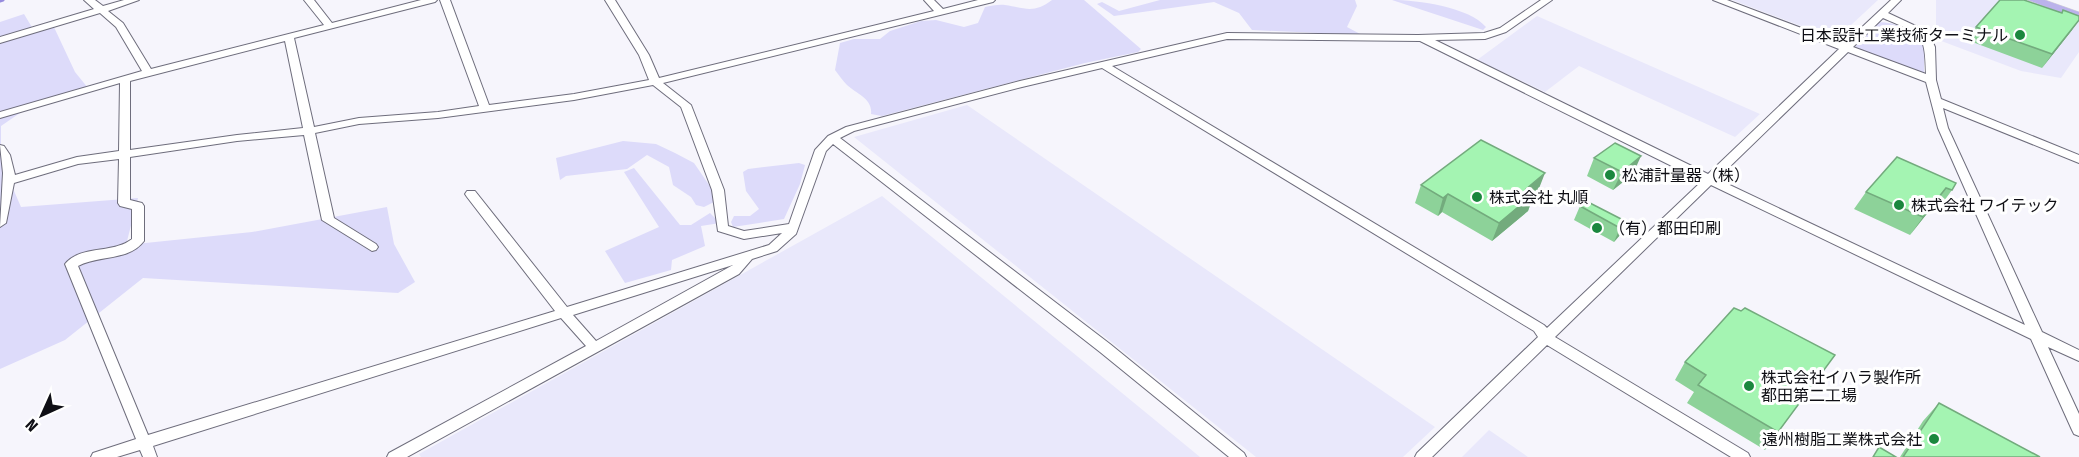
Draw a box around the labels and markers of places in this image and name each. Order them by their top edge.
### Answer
place label: 日本設計工業技術ターミナル [1800,26,2008,45]
marker: 日本設計工業技術ターミナル [2013,28,2027,42]
place label: 松浦計量器（株） [1622,166,1750,185]
marker: 松浦計量器（株） [1603,168,1617,182]
place label: 株式会社 丸順 [1489,188,1589,207]
marker: 株式会社 丸順 [1470,190,1484,204]
place label: 株式会社 ワイテック [1911,196,2058,215]
marker: 株式会社 ワイテック [1892,198,1906,212]
place label: （有）都田印刷 [1609,219,1721,238]
marker: （有）都田印刷 [1590,221,1604,235]
place label: 株式会社イハラ製作所 都田第二工場 [1761,368,1921,405]
marker: 株式会社イハラ製作所 都田第二工場 [1742,379,1756,393]
place label: 遠州樹脂工業株式会社 [1762,430,1922,449]
marker: 遠州樹脂工業株式会社 [1927,432,1941,446]

